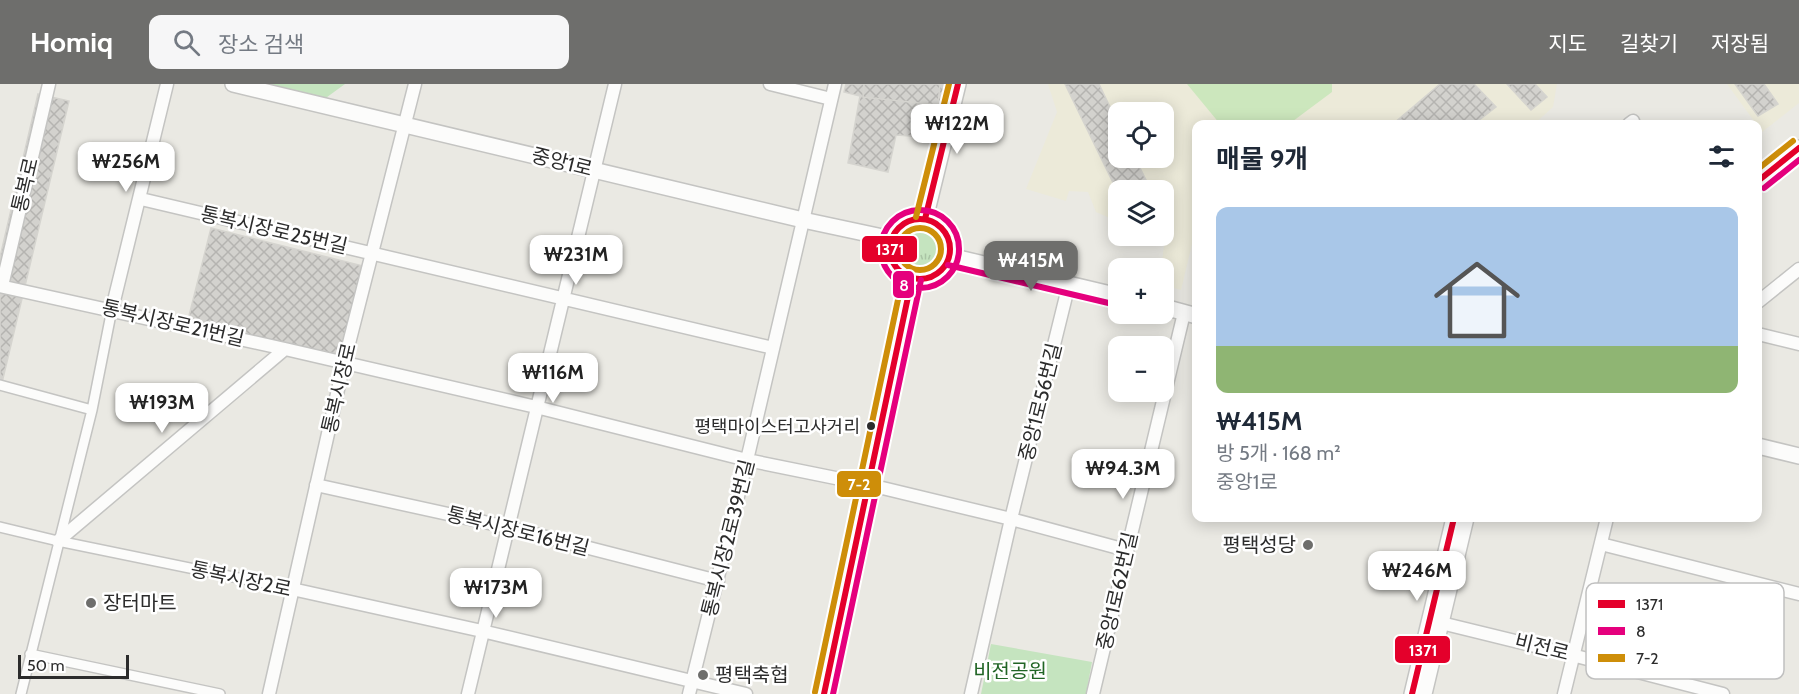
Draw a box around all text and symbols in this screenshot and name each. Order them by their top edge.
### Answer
search box [149,15,569,69]
text: Homiq [30,25,113,59]
icon: search [170,26,203,59]
text: 장소 검색 [218,31,304,58]
text: 지도 [1548,31,1587,56]
text: 길찾기 [1620,31,1678,56]
text: 저장됨 [1711,31,1769,56]
map controls [1108,102,1174,402]
button: locate [1108,102,1174,168]
pin: ₩122M [915,104,999,155]
text: ₩122M [925,111,989,135]
icon: filters [1705,140,1738,173]
pin: ₩256M [84,142,168,193]
street label: 중앙1로 [529,143,595,181]
text: 매물 9개 [1216,143,1308,175]
text: ₩256M [92,149,160,173]
street label: 통복로 [7,155,43,215]
button: layers [1108,180,1174,246]
street label: 통복시장로25번길 [198,201,350,259]
pin: ₩231M [534,235,618,286]
line badge: 1371 [861,235,918,263]
text: 1371 [876,240,904,259]
pin: ₩415M [989,241,1073,292]
text: ₩231M [544,242,608,266]
icon: home [1423,246,1531,354]
text: ₩415M [998,248,1064,272]
button: + [1108,258,1174,324]
line badge: 8 [892,270,915,299]
text: 8 [899,276,909,295]
street label: 통복시장로21번길 [99,295,247,351]
button: − [1108,336,1174,402]
street label: 통복시장로 [317,340,361,436]
street label: 중앙1로56번길 [1014,341,1066,463]
pin: ₩116M [511,353,595,404]
text: ₩116M [522,360,584,384]
pin: ₩193M [120,383,204,434]
text: ₩193M [129,390,195,414]
text: ₩415M [1216,405,1302,437]
place label: 평택마이스터고사거리 [694,416,860,438]
marker: 평택마이스터고사거리 [865,420,877,432]
text: 방 5개 · 168 m² [1216,441,1341,465]
pin: ₩94.3M [1074,449,1172,500]
text: ₩94.3M [1086,456,1160,480]
street label: 통복시장2로39번길 [697,457,759,619]
line badge: 7-2 [836,470,882,498]
text: 중앙1로 [1216,470,1278,494]
text: 7-2 [848,475,870,494]
street label: 통복시장로16번길 [444,502,592,560]
street label: 중앙1로62번길 [1092,530,1142,652]
place label: 평택성당 [1222,533,1296,557]
marker: 평택성당 [1301,538,1315,552]
pin: ₩246M [1375,551,1459,602]
street label: 통복시장2로 [188,557,294,601]
text: ₩246M [1382,558,1452,582]
pin: ₩173M [454,568,538,619]
text: ₩173M [464,575,528,599]
legend [1586,583,1784,679]
place label: 장터마트 [103,591,177,615]
text: 1371 [1636,595,1663,614]
marker: 장터마트 [84,596,98,610]
text: 8 [1636,622,1646,641]
street label: 비전로 [1512,629,1572,665]
line badge: 1371 [1394,635,1451,664]
text: 1371 [1409,641,1437,660]
text: 7-2 [1636,649,1659,668]
scale bar [18,652,129,680]
text: 50 m [27,656,64,675]
park label: 비전공원 [973,659,1047,683]
place label: 평택축협 [715,663,789,687]
marker: 평택축협 [696,668,710,682]

